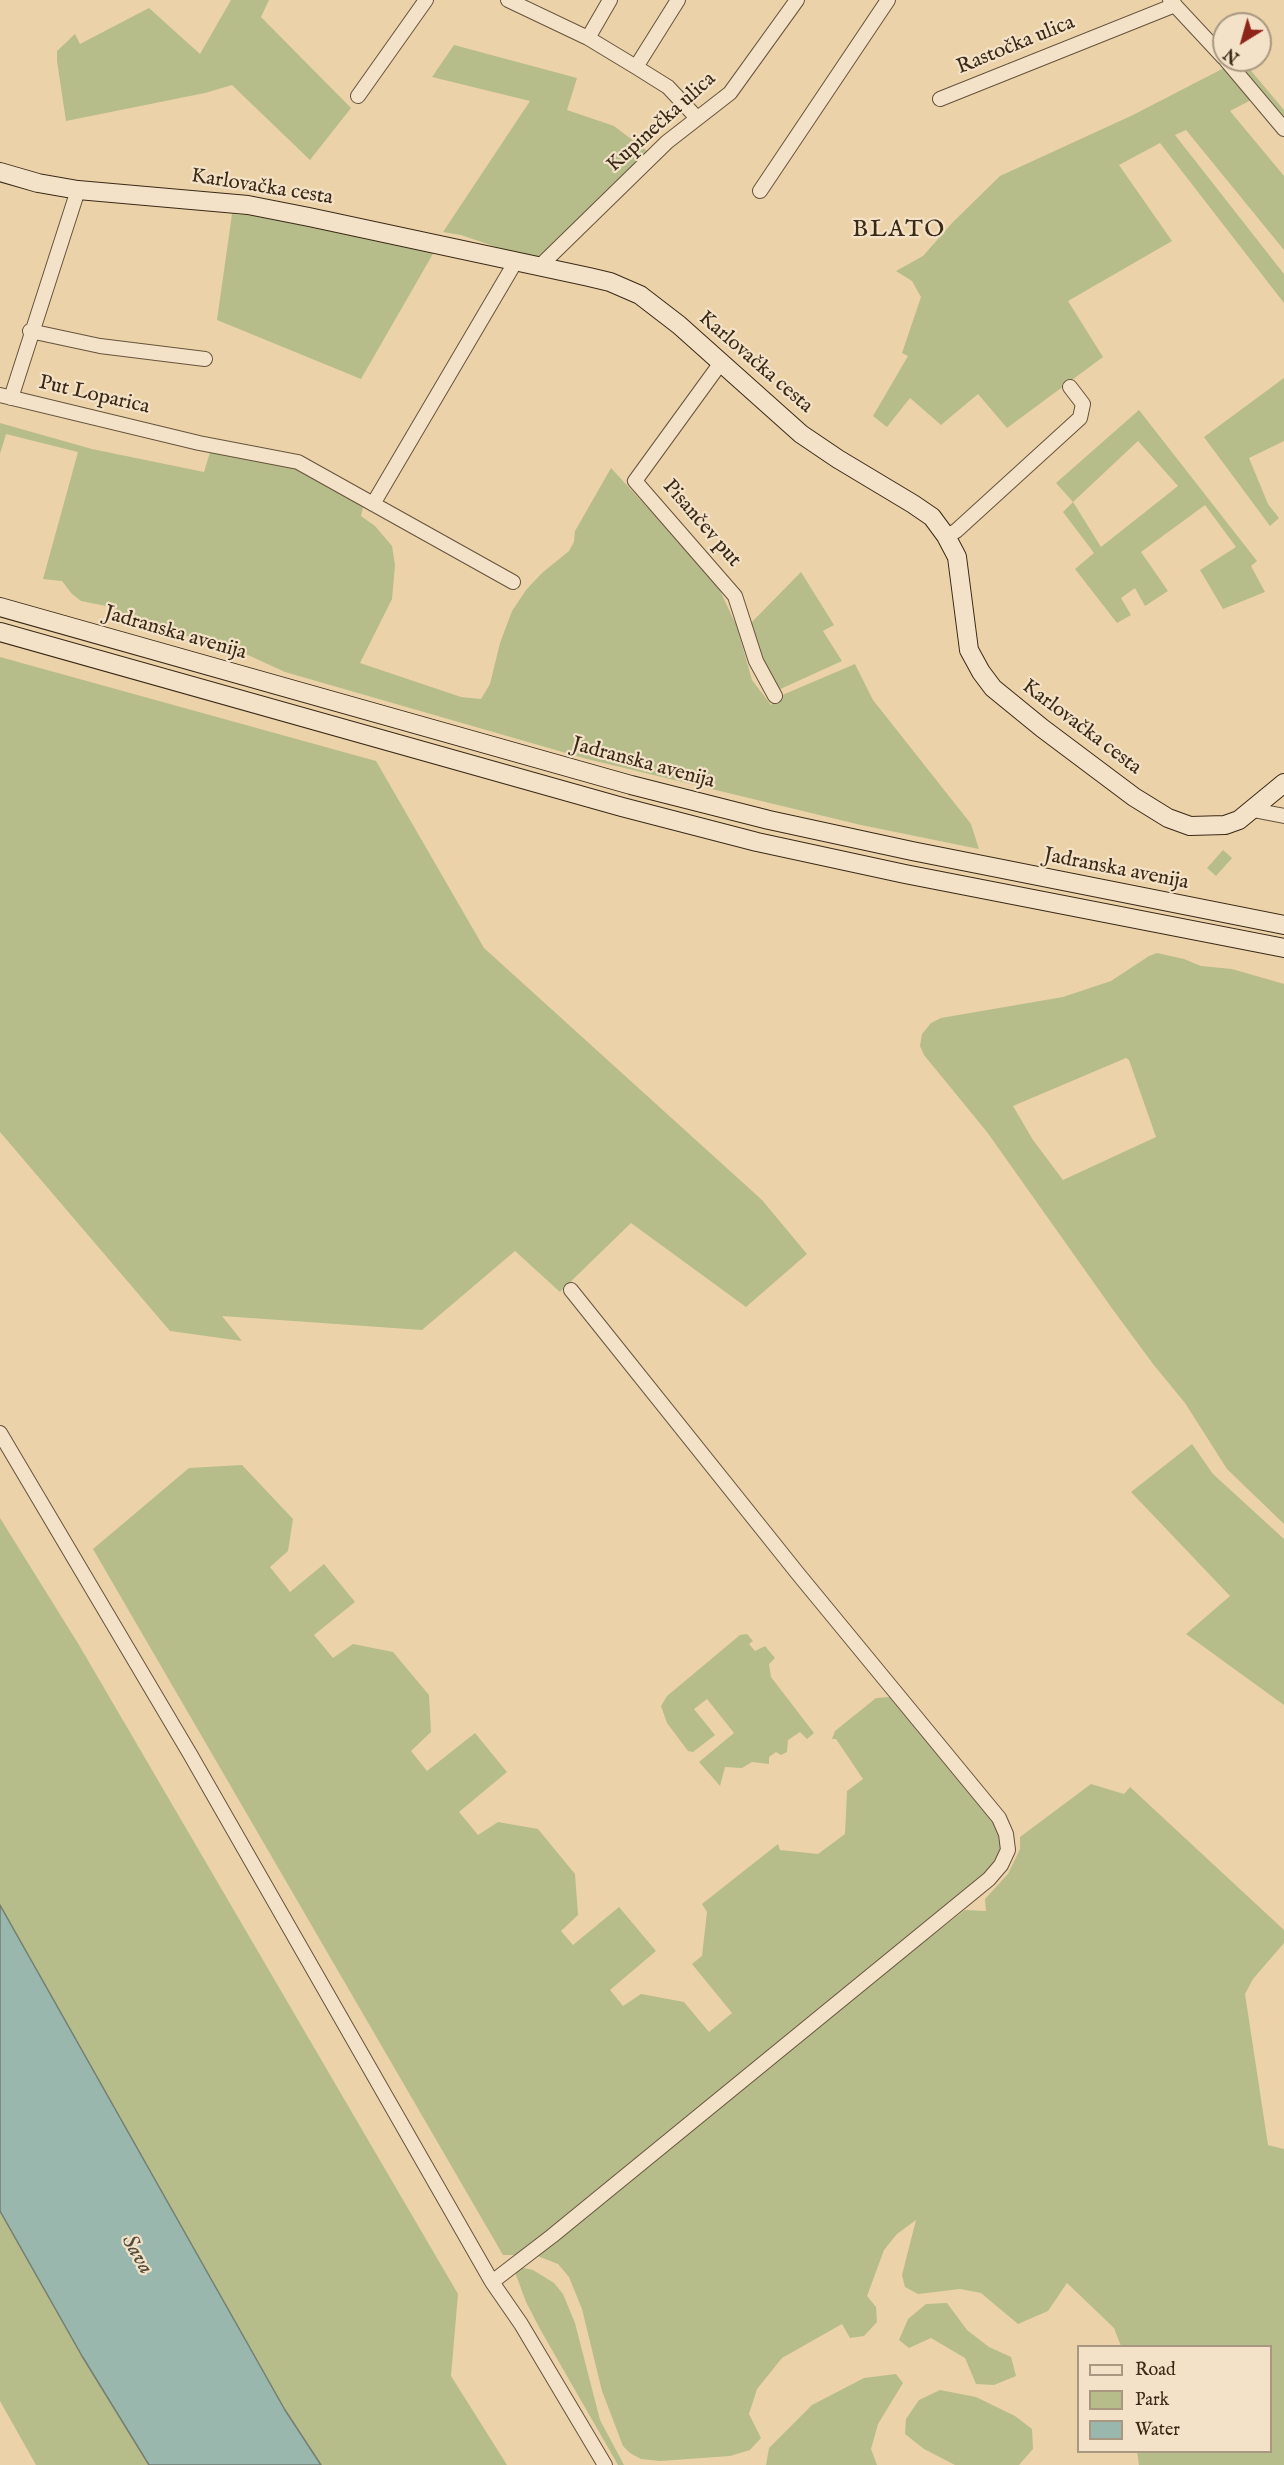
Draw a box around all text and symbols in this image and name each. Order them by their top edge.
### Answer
street label: Rastočka ulica [953,11,1079,81]
north arrow [1212,12,1272,72]
text: N [1221,43,1244,67]
street label: Kupinečka ulica [602,67,722,179]
street label: Karlovačka cesta [189,164,335,212]
district label: BLATO [852,217,946,245]
street label: Karlovačka cesta [693,306,817,420]
street label: Put Loparica [36,371,152,421]
street label: Pisančev put [656,475,746,573]
street label: Jadranska avenija [101,602,249,666]
street label: Karlovačka cesta [1016,675,1146,781]
street label: Jadranska avenija [569,733,717,795]
street label: Jadranska avenija [1041,844,1191,896]
water label: Sava [114,2231,158,2279]
legend [1077,2345,1272,2453]
text: Road [1135,2359,1176,2382]
text: Park [1135,2389,1169,2412]
text: Water [1135,2419,1180,2442]

